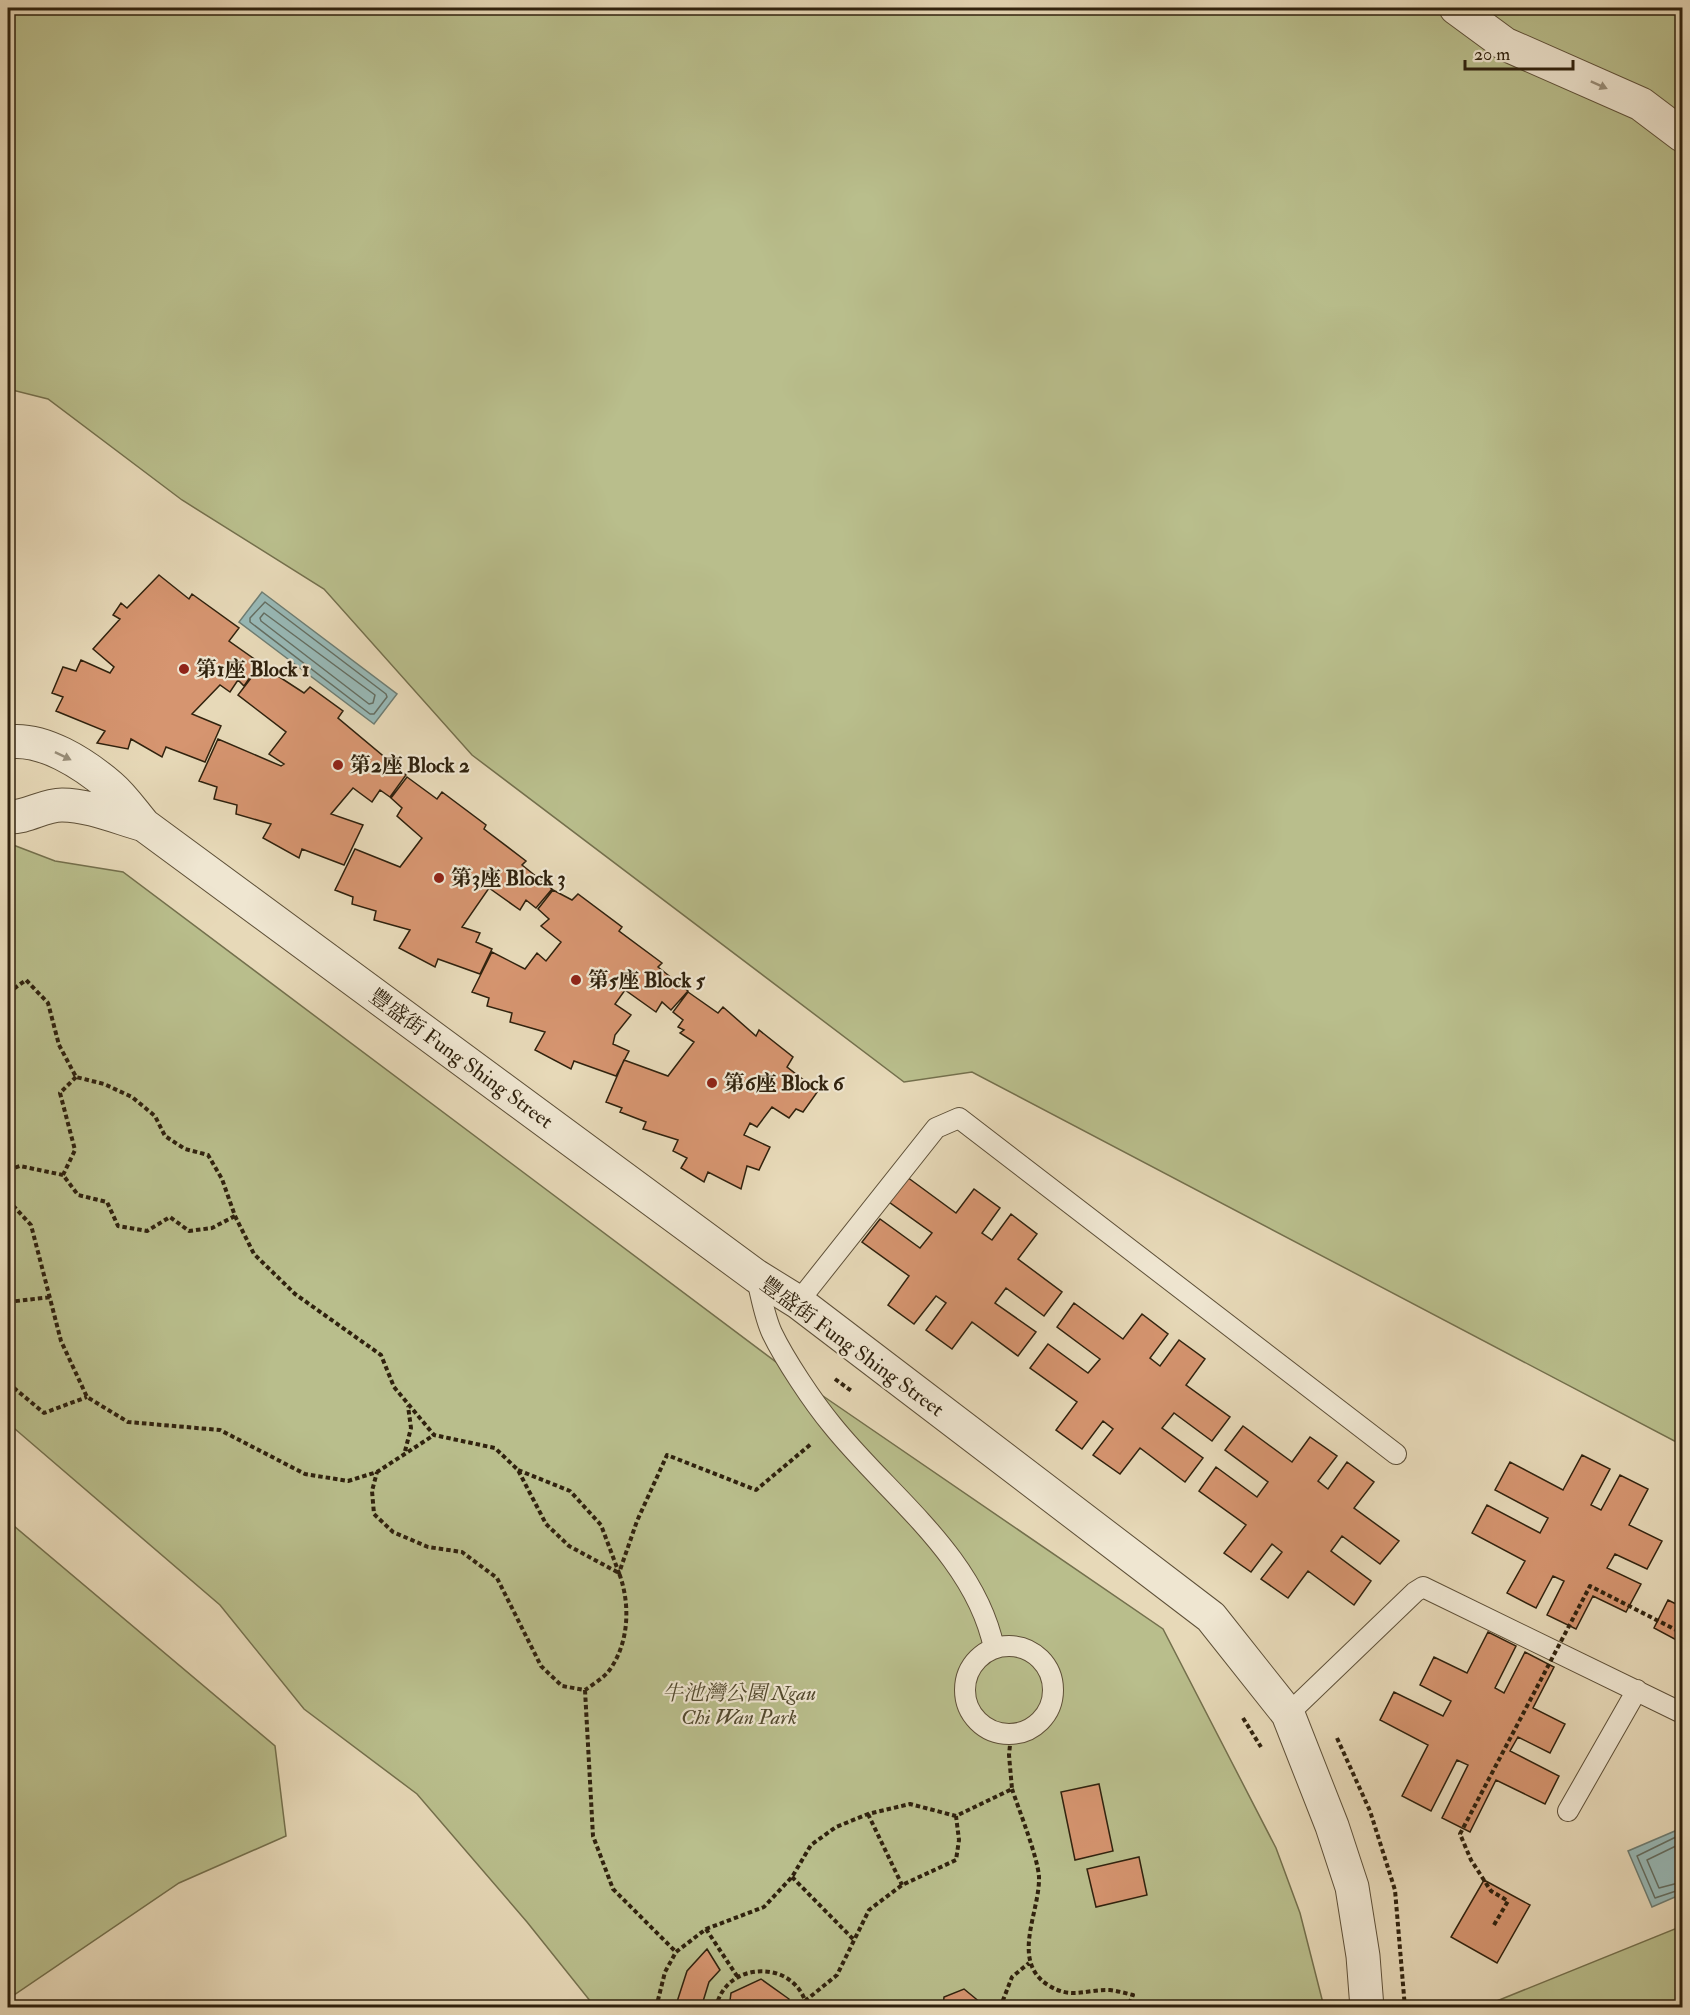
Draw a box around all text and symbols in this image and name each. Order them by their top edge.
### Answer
scale bar [1465,33,1573,71]
text: 20 m [1474,43,1510,66]
one-way arrow [1590,81,1607,90]
place label: 第1座 Block 1 [196,656,309,683]
marker: 第1座 Block 1 [177,662,191,676]
one-way arrow [55,751,72,760]
place label: 第2座 Block 2 [350,752,470,779]
marker: 第2座 Block 2 [331,758,345,772]
place label: 第3座 Block 3 [451,865,566,892]
marker: 第3座 Block 3 [432,871,446,885]
place label: 第5座 Block 5 [588,967,706,994]
marker: 第5座 Block 5 [569,973,583,987]
street label: 豐盛街 Fung Shing Street [364,983,558,1135]
place label: 第6座 Block 6 [724,1070,845,1097]
marker: 第6座 Block 6 [705,1076,719,1090]
street label: 豐盛街 Fung Shing Street [755,1271,949,1423]
park label: 牛池灣公園 Ngau Chi Wan Park [662,1680,816,1731]

